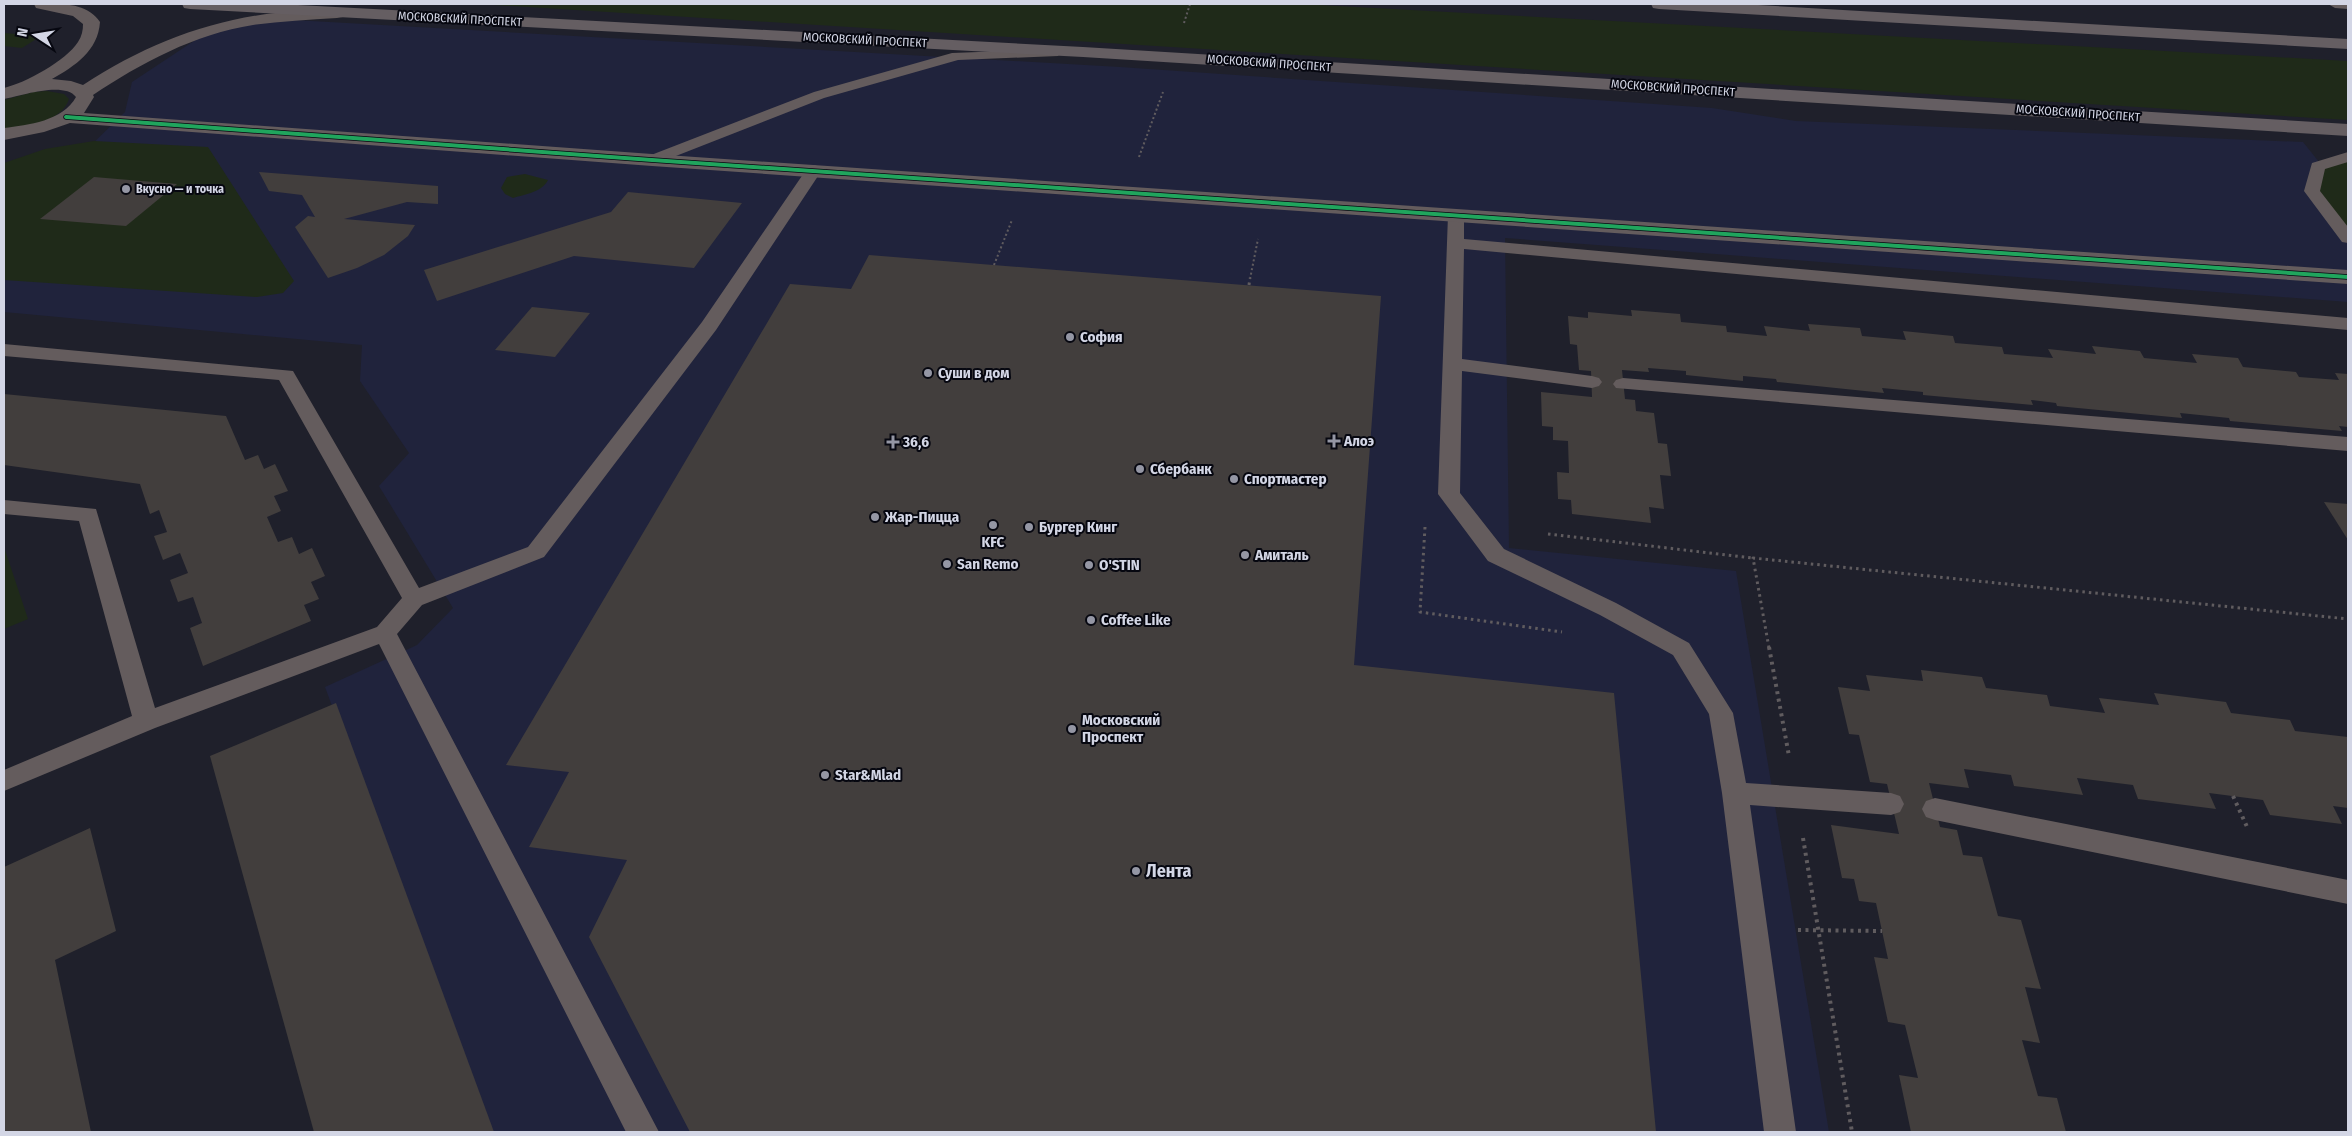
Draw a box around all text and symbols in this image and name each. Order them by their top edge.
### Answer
street label: МОСКОВСКИЙ ПРОСПЕКТ [398,8,523,29]
north arrow [10,10,60,60]
text: N [14,27,32,38]
street label: МОСКОВСКИЙ ПРОСПЕКТ [803,29,928,50]
street label: МОСКОВСКИЙ ПРОСПЕКТ [1207,51,1332,74]
street label: МОСКОВСКИЙ ПРОСПЕКТ [1611,76,1736,99]
street label: МОСКОВСКИЙ ПРОСПЕКТ [2016,101,2141,124]
place label: Вкусно — и точка [136,182,224,196]
marker: Вкусно — и точка [120,183,132,195]
place label: София [1080,328,1123,346]
marker: София [1064,331,1076,343]
place label: Суши в дом [938,364,1009,382]
marker: Суши в дом [922,367,934,379]
place label: Алоэ [1343,432,1375,450]
place label: 36,6 [902,433,929,451]
marker: Алоэ [1328,435,1340,447]
marker: 36,6 [887,436,899,448]
place label: Сбербанк [1150,460,1212,478]
marker: Сбербанк [1134,463,1146,475]
place label: Спортмастер [1244,470,1327,488]
marker: Спортмастер [1228,473,1240,485]
place label: Жар-Пицца [884,508,960,526]
marker: Жар-Пицца [869,511,881,523]
place label: Бургер Кинг [1039,518,1117,536]
marker: KFC [987,519,999,531]
marker: Бургер Кинг [1023,521,1035,533]
place label: KFC [982,533,1005,551]
place label: Амиталь [1254,546,1309,564]
marker: Амиталь [1239,549,1251,561]
place label: San Remo [957,555,1019,573]
place label: O'STIN [1099,556,1140,574]
marker: San Remo [941,558,953,570]
marker: O'STIN [1083,559,1095,571]
place label: Coffee Like [1101,611,1171,629]
marker: Coffee Like [1085,614,1097,626]
place label: Московский Проспект [1082,711,1160,746]
marker: Московский Проспект [1066,723,1078,735]
place label: Star&Mlad [835,766,901,784]
marker: Star&Mlad [819,769,831,781]
place label: Лента [1146,860,1191,882]
marker: Лента [1130,865,1142,877]

